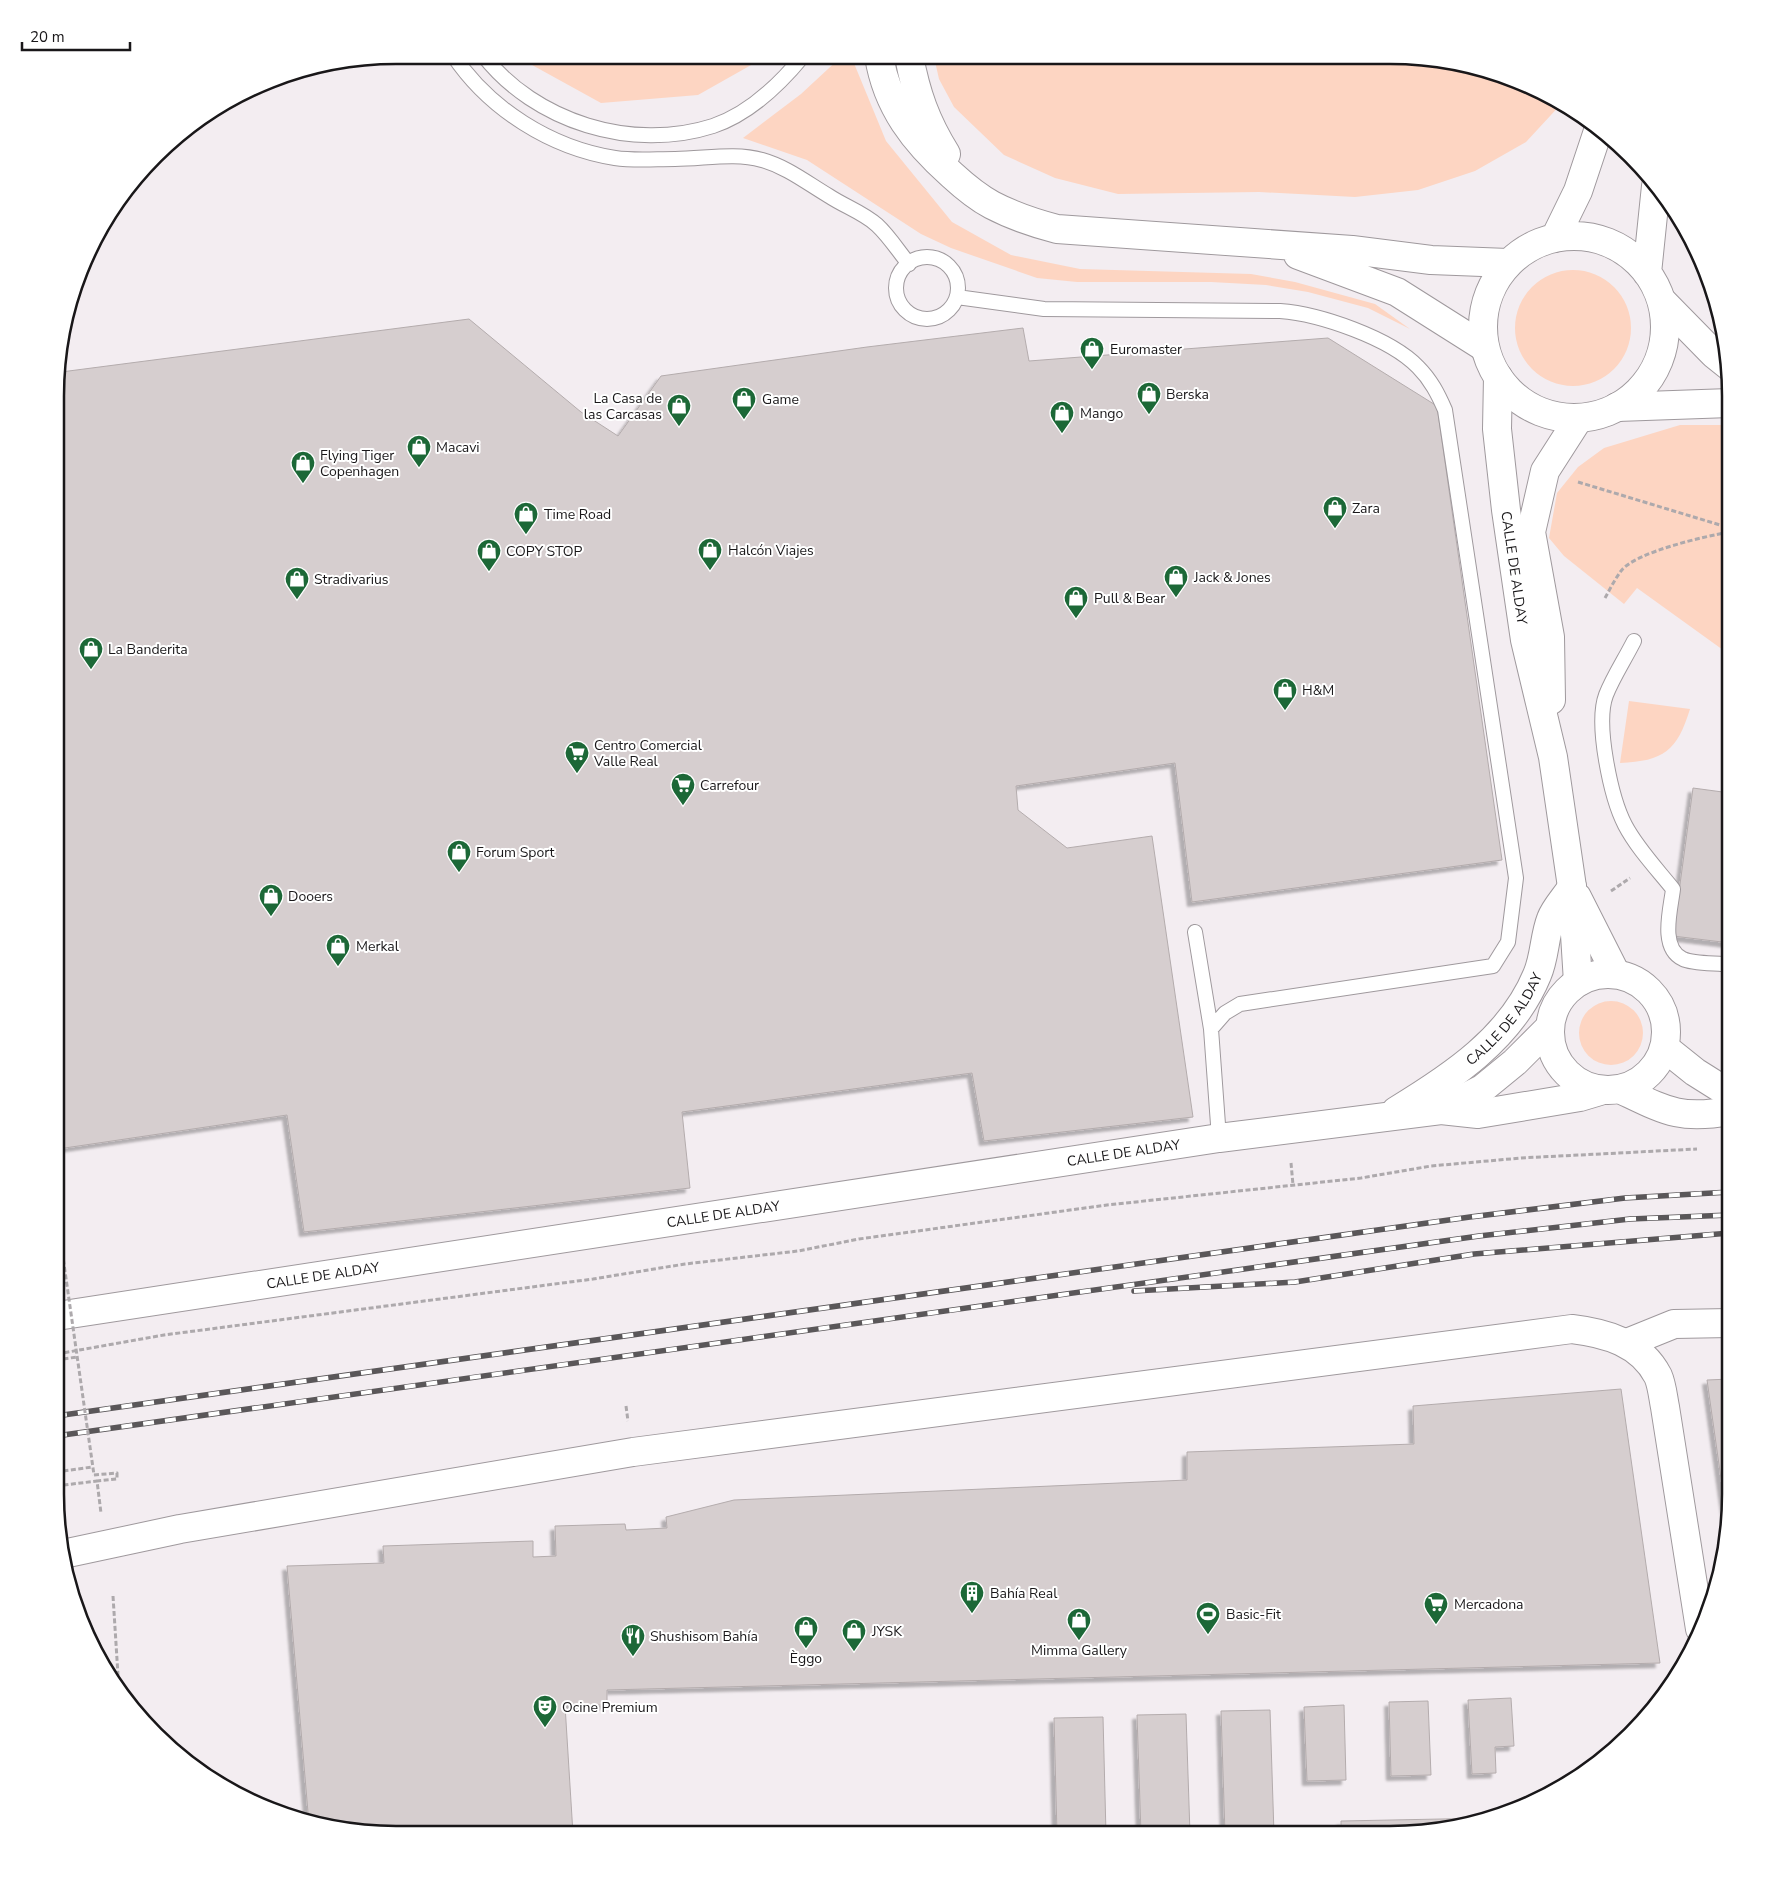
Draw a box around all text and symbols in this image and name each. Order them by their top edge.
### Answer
scale bar [22,20,130,52]
text: 20 m [30,27,65,47]
shop icon: Euromaster [1079,336,1105,370]
place label: Euromaster [1110,340,1182,359]
shop icon: Berska [1136,381,1162,415]
place label: Berska [1166,385,1209,404]
shop icon: Game [731,386,757,420]
place label: La Casa de las Carcasas [584,389,662,424]
place label: Game [762,390,799,409]
shop icon: La Casa de las Carcasas [666,393,692,427]
shop icon: Mango [1049,400,1075,434]
place label: Mango [1080,404,1124,423]
shop icon: Macavi [406,434,432,468]
place label: Macavi [436,438,480,457]
place label: Flying Tiger Copenhagen [320,446,399,481]
shop icon: Flying Tiger Copenhagen [290,450,316,484]
shop icon: Zara [1322,495,1348,529]
place label: Zara [1352,499,1380,518]
shop icon: Time Road [513,501,539,535]
place label: Time Road [544,505,611,524]
street label: CALLE DE ALDAY [1497,510,1532,626]
shop icon: Halcón Viajes [697,537,723,571]
shop icon: COPY STOP [476,538,502,572]
place label: Halcón Viajes [728,541,814,560]
place label: COPY STOP [506,542,583,561]
shop icon: Jack & Jones [1163,564,1189,598]
shop icon: Stradivarius [284,566,310,600]
place label: Jack & Jones [1193,568,1271,587]
place label: Stradivarius [314,570,389,589]
shop icon: Pull & Bear [1063,585,1089,619]
place label: Pull & Bear [1094,589,1165,608]
shop icon: La Banderita [78,636,104,670]
place label: La Banderita [108,640,188,659]
shop icon: H&M [1272,677,1298,711]
place label: H&M [1302,681,1334,700]
place label: Centro Comercial Valle Real [593,736,703,771]
supermarket icon: Centro Comercial Valle Real [564,740,590,774]
supermarket icon: Carrefour [670,772,696,806]
place label: Carrefour [700,776,759,795]
shop icon: Forum Sport [446,839,472,873]
place label: Forum Sport [476,843,555,862]
shop icon: Dooers [258,883,284,917]
place label: Dooers [288,887,333,906]
shop icon: Merkal [325,933,351,967]
place label: Merkal [356,937,400,956]
street label: CALLE DE ALDAY [1462,969,1547,1070]
street label: CALLE DE ALDAY [1066,1134,1182,1171]
street label: CALLE DE ALDAY [665,1196,782,1232]
street label: CALLE DE ALDAY [265,1257,381,1293]
building icon: Bahía Real [959,1580,985,1614]
place label: Bahía Real [990,1584,1058,1603]
supermarket icon: Mercadona [1423,1591,1449,1625]
place label: Mercadona [1454,1595,1524,1614]
sports icon: Basic-Fit [1195,1601,1221,1635]
place label: Basic-Fit [1226,1605,1281,1624]
shop icon: Mimma Gallery [1066,1607,1092,1641]
shop icon: Èggo [793,1615,819,1649]
shop icon: JYSK [841,1618,867,1652]
place label: JYSK [871,1622,902,1641]
restaurant icon: Shushisom Bahía [620,1623,646,1657]
place label: Shushisom Bahía [650,1627,758,1646]
place label: Mimma Gallery [1031,1641,1128,1660]
place label: Èggo [790,1649,822,1668]
theatre icon: Ocine Premium [532,1694,558,1728]
place label: Ocine Premium [562,1698,658,1717]

